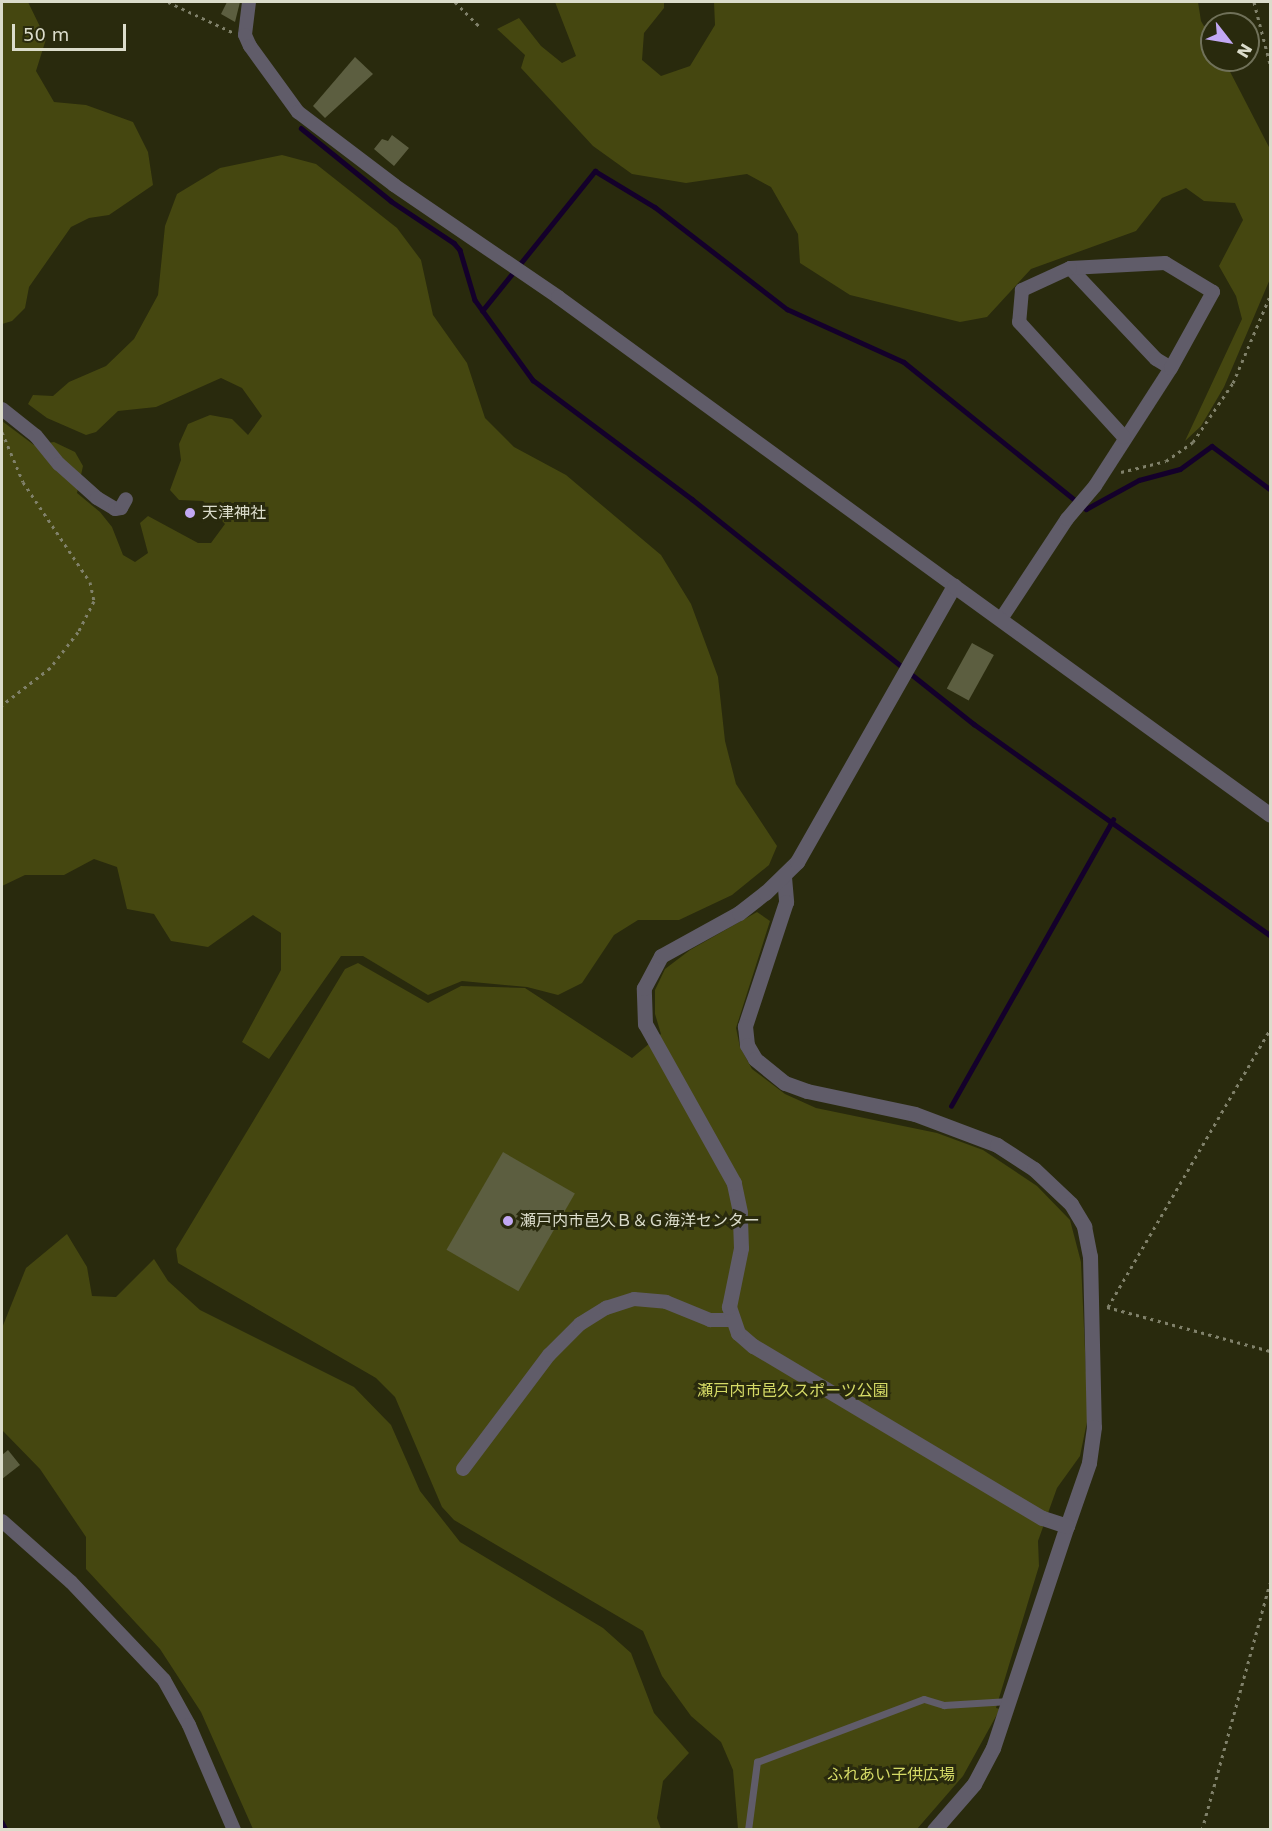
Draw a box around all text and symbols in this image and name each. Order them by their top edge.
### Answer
scale bar [15,12,129,50]
north arrow [1200,12,1260,72]
text: 50 m [23,24,69,45]
text: N [1233,40,1256,61]
place label: 天津神社 [202,503,266,523]
marker: 天津神社 [183,506,197,520]
place label: 瀬戸内市邑久Ｂ＆Ｇ海洋センター [520,1211,760,1231]
marker: 瀬戸内市邑久Ｂ＆Ｇ海洋センター [501,1214,515,1228]
park label: 瀬戸内市邑久スポーツ公園 [697,1381,889,1401]
park label: ふれあい子供広場 [827,1765,955,1785]

